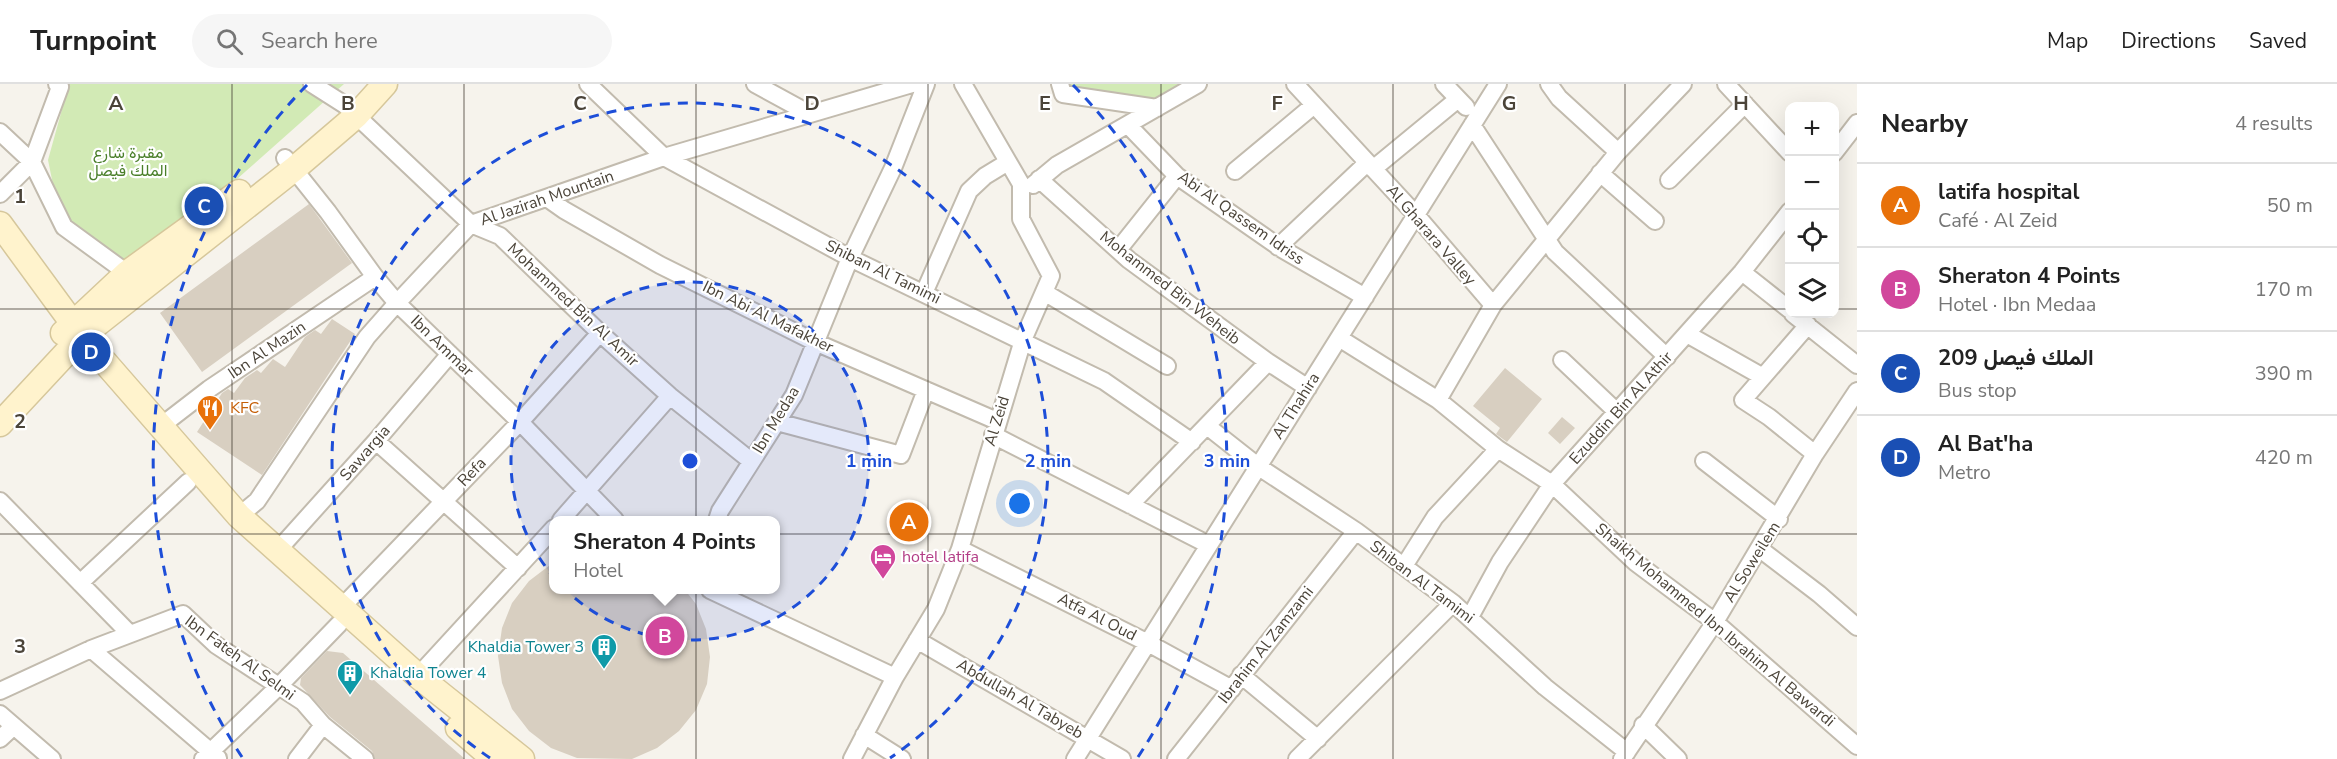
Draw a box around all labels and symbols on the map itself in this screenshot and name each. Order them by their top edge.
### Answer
text: A [109,90,124,117]
text: B [341,90,355,117]
text: C [573,90,587,117]
text: D [804,90,820,117]
text: E [1039,90,1051,117]
text: F [1271,90,1283,117]
text: G [1502,90,1516,117]
text: H [1733,90,1749,117]
park label: مقبرة شارع الملك فيصل [89,142,167,182]
street label: Al Jazirah Mountain [477,165,617,231]
street label: Abi Al Qassem Idriss [1173,166,1309,270]
street label: Al Gharara Valley [1381,180,1481,291]
text: 1 [14,183,26,210]
pin: C [184,184,224,228]
street label: Mohammed Bin Weheib [1095,226,1245,350]
street label: Shiban Al Tamimi [822,235,944,309]
street label: Mohammed Bin Al Amir [502,238,644,372]
street label: Ibn Abi Al Mafakher [699,276,837,358]
street label: Ibn Ammar [406,310,479,382]
street label: Ibn Al Mazin [224,316,310,384]
pin: D [72,330,110,374]
street label: Ezuddin Bin Al Athir [1564,347,1678,469]
street label: Al Thahira [1267,369,1325,443]
street label: Ibn Medaa [747,382,805,458]
restaurant icon: KFC [195,393,225,431]
street label: Al Zeid [979,393,1015,449]
place label: KFC [230,397,260,419]
text: 2 [14,408,26,435]
street label: Sawargia [335,420,395,486]
text: 1 min [846,449,892,473]
text: 2 min [1025,449,1071,473]
text: 3 min [1204,449,1250,473]
centre of rings [680,451,700,471]
street label: Refa [453,453,491,491]
your location [1005,489,1034,518]
pin: A [890,500,928,544]
street label: Al Soweilem [1718,517,1786,607]
street label: Shaikh Mohammed Ibn Ibrahim Al Bawardi [1590,518,1840,732]
street label: Shiban Al Tamimi [1365,535,1479,629]
hotel icon: hotel latifa [868,542,898,580]
place label: hotel latifa [902,546,979,568]
street label: Ibrahim Al Zamzami [1213,582,1319,708]
street label: Atfa Al Oud [1054,588,1140,646]
street label: Ibn Fateh Al Selmi [180,610,300,706]
pin: B [646,614,684,658]
building icon: Khaldia Tower 3 [589,632,619,670]
text: 3 [14,633,26,660]
place label: Khaldia Tower 3 [468,636,584,658]
street label: Abdullah Al Tabyeb [953,654,1087,744]
building icon: Khaldia Tower 4 [335,658,365,696]
place label: Khaldia Tower 4 [370,662,487,684]

